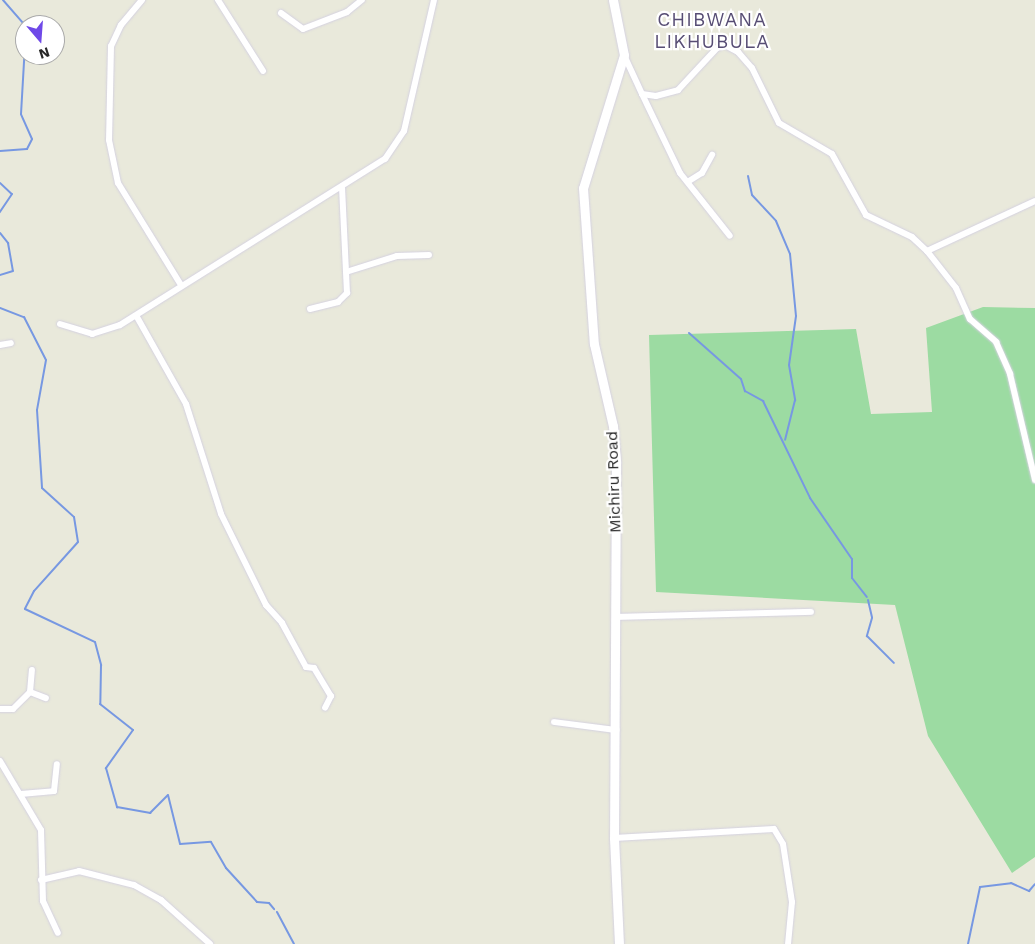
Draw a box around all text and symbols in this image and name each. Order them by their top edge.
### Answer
district label: CHIBWANA LIKHUBULA [653,9,771,53]
north arrow [15,15,65,65]
text: N [37,44,52,63]
street label: Michiru Road [603,431,625,533]

